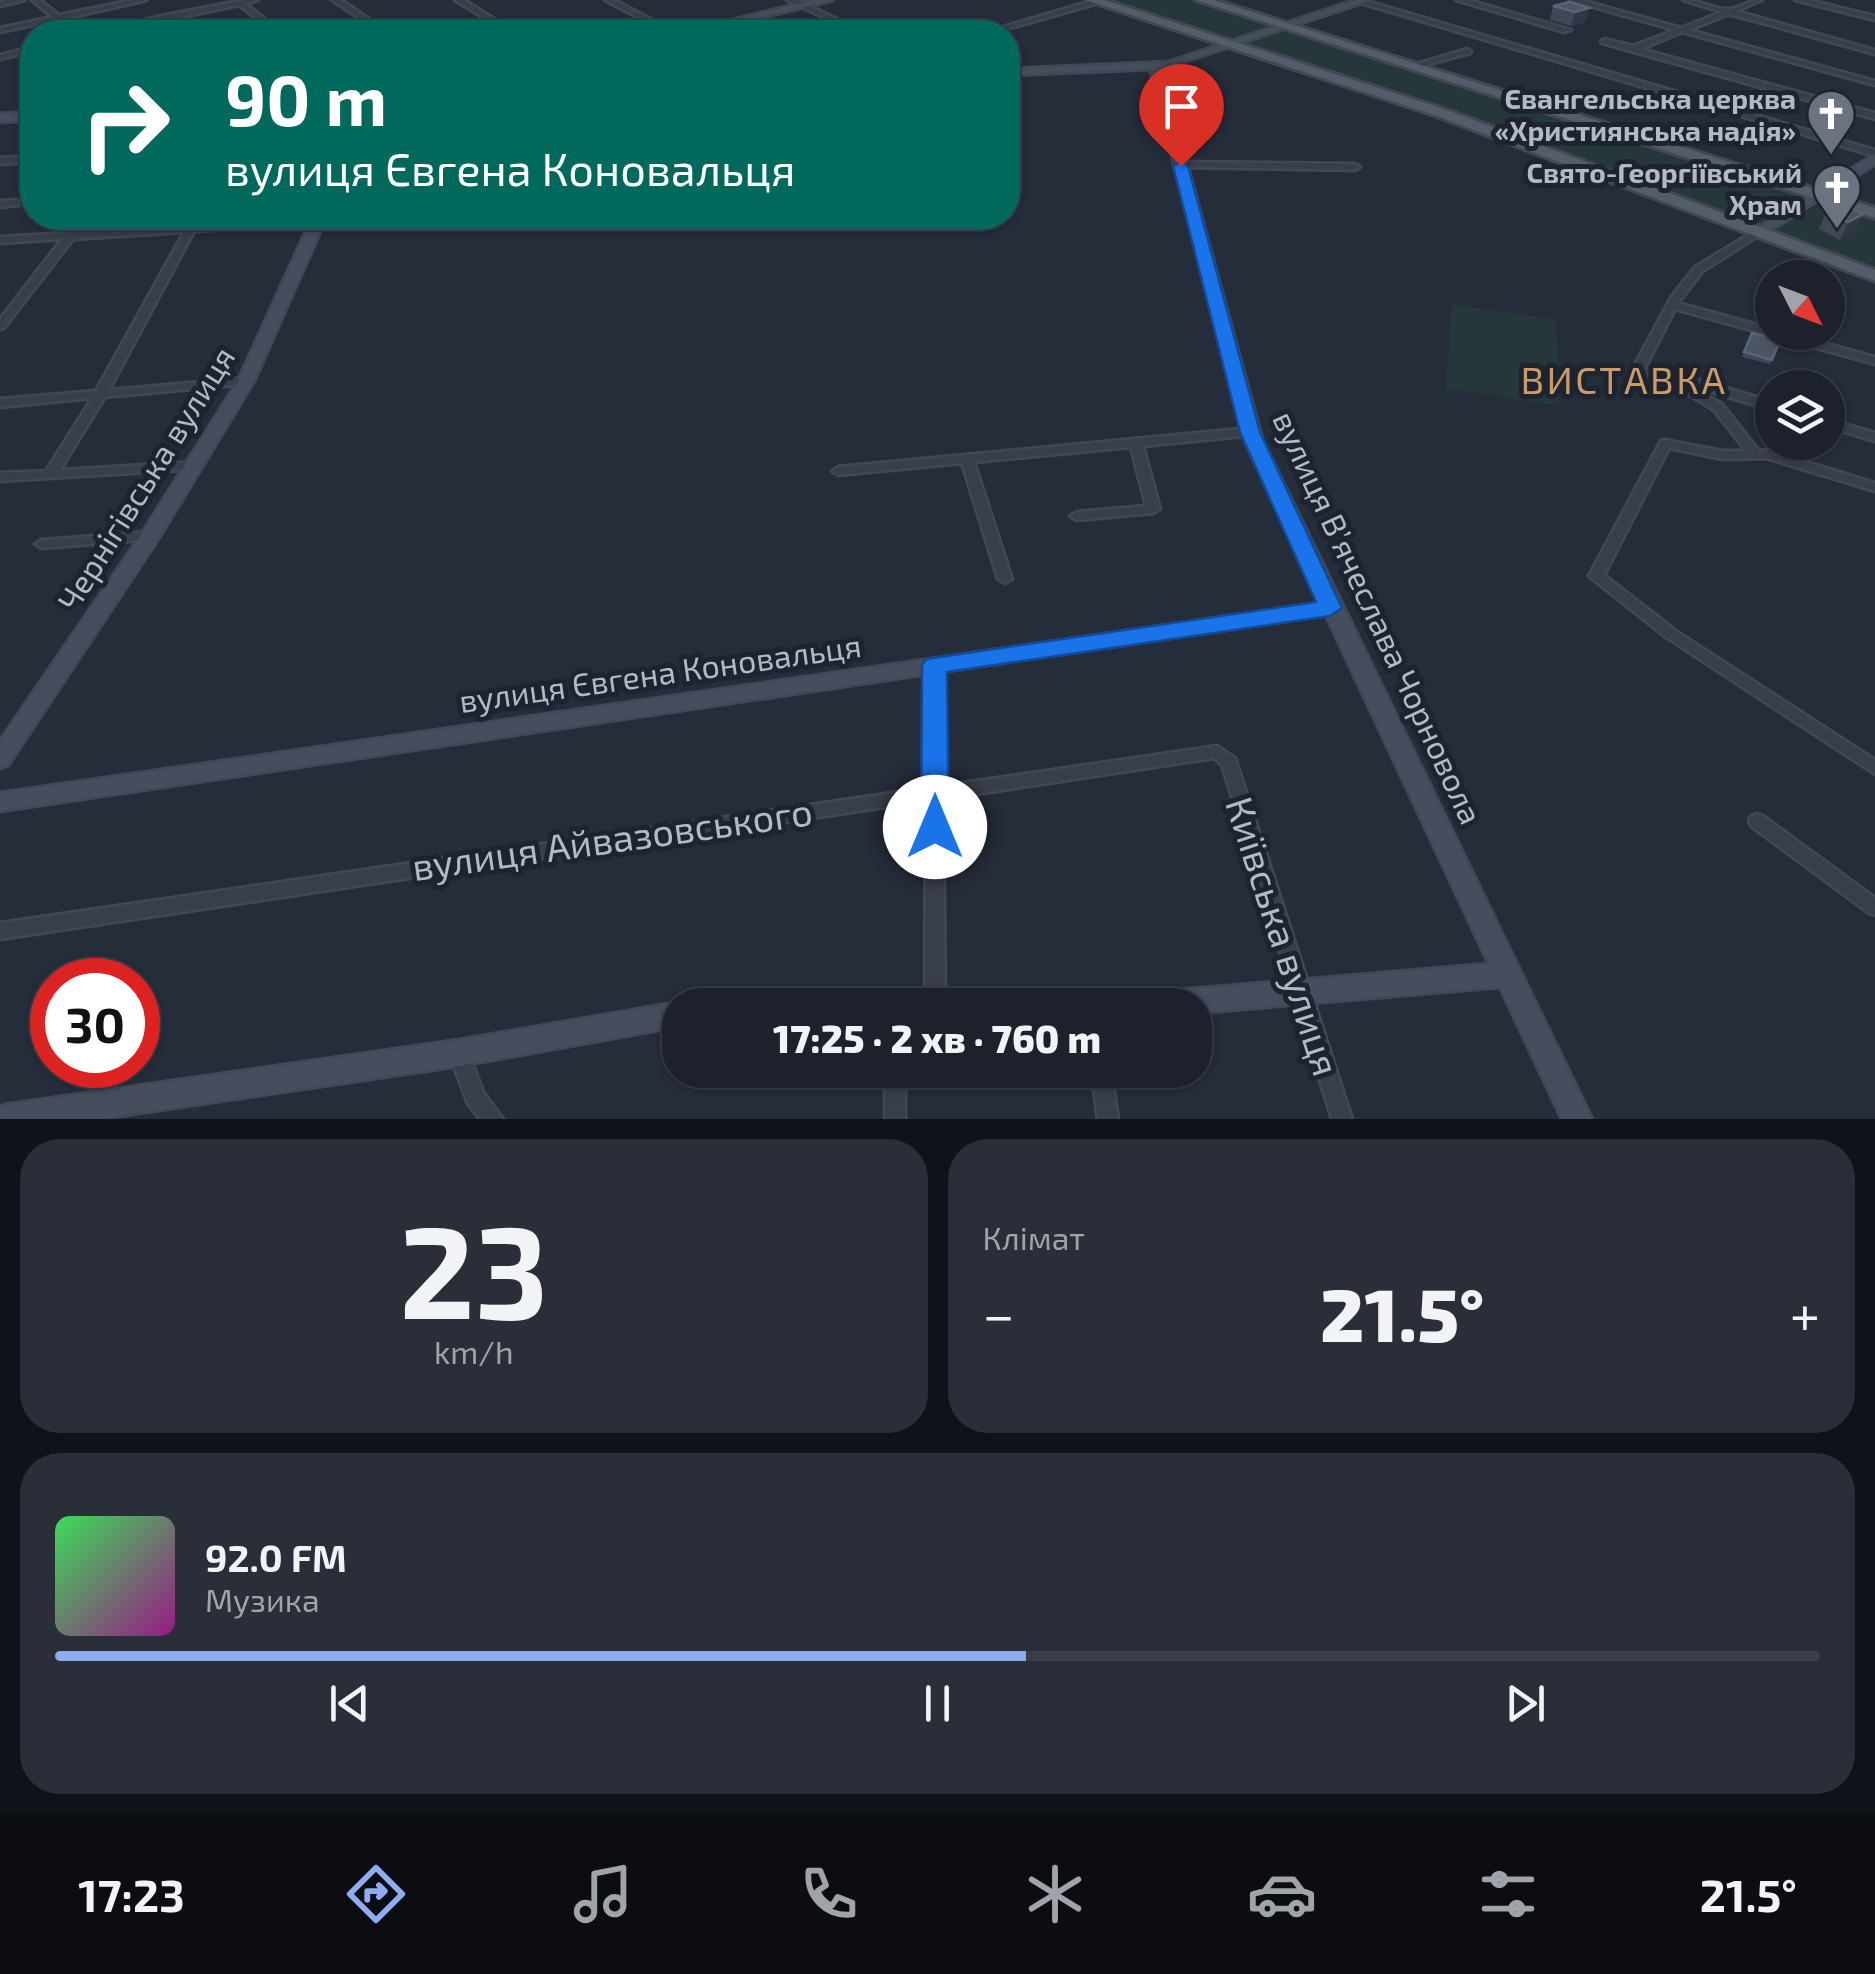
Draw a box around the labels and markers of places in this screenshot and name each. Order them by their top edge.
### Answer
pin [1139,64,1224,167]
place label: Євангельська церква «Християнська надія» [1495,81,1796,147]
church icon: Євангельська церква «Християнська надія» [1805,88,1857,156]
place label: Свято-Георгіївський Храм [1527,155,1802,221]
church icon: Свято-Георгіївський Храм [1811,162,1863,230]

